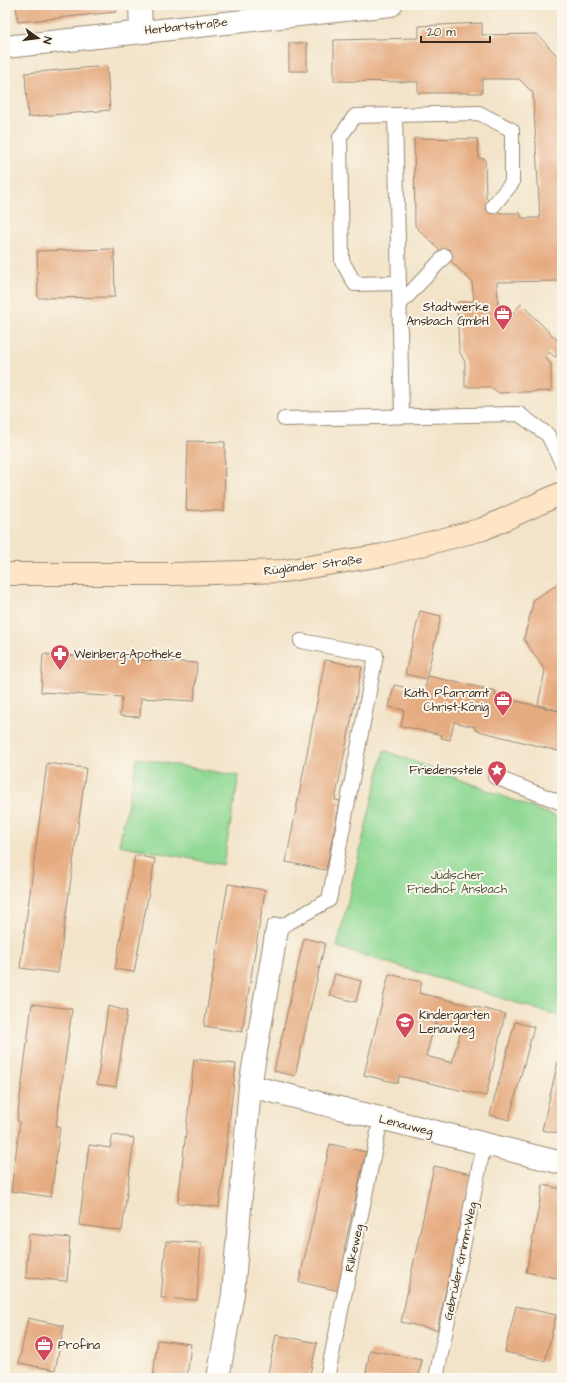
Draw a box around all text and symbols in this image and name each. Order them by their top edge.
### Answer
street label: Herbartstraße [144,14,229,39]
north arrow [18,18,58,58]
scale bar [421,18,490,44]
text: 20 m [427,24,456,41]
text: N [39,35,55,46]
place label: Stadtwerke Ansbach GmbH [406,299,490,330]
office icon: Stadtwerke Ansbach GmbH [492,303,514,331]
street label: Rügländer Straße [263,551,364,581]
pharmacy icon: Weinberg-Apotheke [49,643,71,671]
place label: Weinberg-Apotheke [74,646,182,664]
place label: Kath. Pfarramt Christ-König [404,685,489,717]
office icon: Kath. Pfarramt Christ-König [492,689,514,717]
place icon: Friedensstele [486,759,508,787]
place label: Friedensstele [409,762,484,779]
park label: Jüdischer Friedhof Ansbach [407,867,507,898]
place label: Kindergarten Lenauweg [419,1007,490,1039]
school or university icon: Kindergarten Lenauweg [394,1011,416,1039]
street label: Lenauweg [377,1111,435,1141]
street label: Gebrüder-Grimm-Weg [440,1200,482,1322]
street label: Rilkeweg [341,1223,369,1274]
office icon: Profina [33,1334,55,1362]
place label: Profina [58,1337,100,1354]

